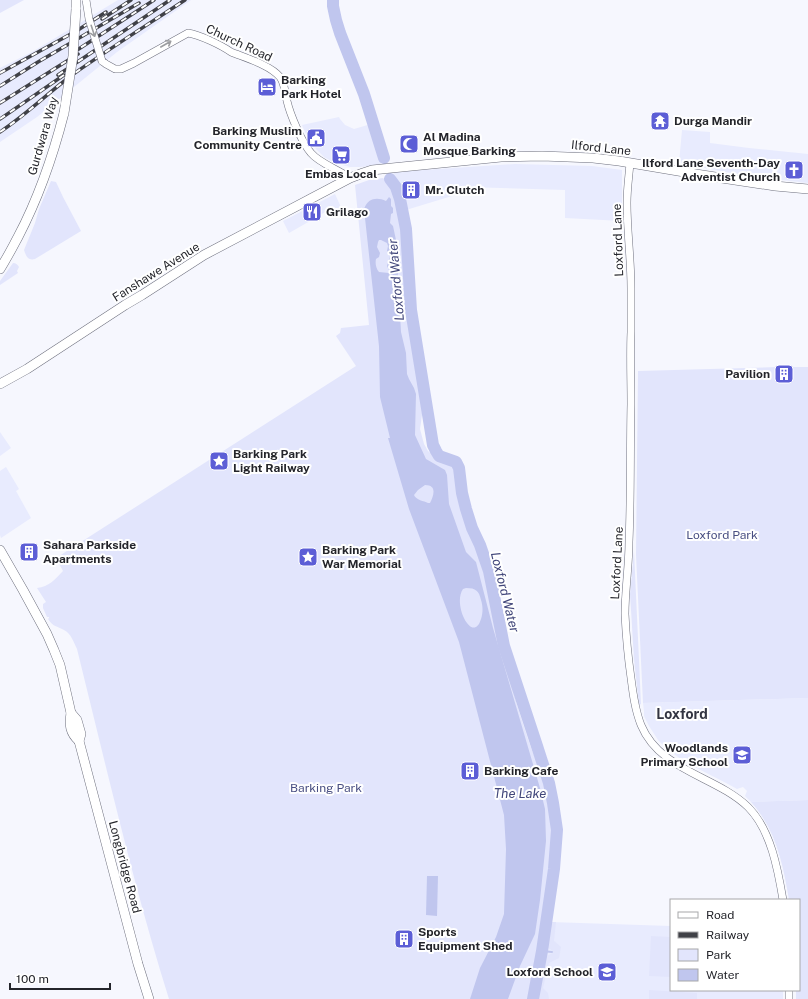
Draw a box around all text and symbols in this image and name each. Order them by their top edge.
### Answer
street label: Church Road [204,22,274,64]
one-way arrow [90,24,97,37]
one-way arrow [160,40,172,48]
place label: Barking Park Hotel [281,73,342,101]
hotel icon: Barking Park Hotel [256,76,278,98]
street label: Gurdwara Way [25,95,61,177]
temple icon: Durga Mandir [649,110,671,132]
place label: Durga Mandir [674,114,752,128]
place label: Barking Muslim Community Centre [194,124,302,152]
public building icon: Barking Muslim Community Centre [305,127,327,149]
place label: Al Madina Mosque Barking [423,130,516,158]
mosque icon: Al Madina Mosque Barking [398,133,420,155]
street label: Ilford Lane [570,138,632,158]
supermarket icon: Embas Local [330,144,352,166]
place label: Ilford Lane Seventh-Day Adventist Church [642,156,780,184]
church icon: Ilford Lane Seventh-Day Adventist Church [783,159,805,181]
place label: Embas Local [305,167,377,181]
building icon: Mr. Clutch [400,179,422,201]
place label: Mr. Clutch [425,183,484,197]
restaurant icon: Grilago [301,201,323,223]
street label: Loxford Lane [610,203,626,277]
place label: Grilago [326,205,368,219]
water label: Loxford Water [385,238,407,322]
street label: Fanshawe Avenue [110,239,202,304]
building icon: Pavilion [773,363,795,385]
place label: Pavilion [725,367,770,381]
place label: Barking Park Light Railway [233,447,310,475]
place icon: Barking Park Light Railway [208,450,230,472]
street label: Loxford Lane [608,526,626,600]
park label: Loxford Park [686,528,758,542]
place label: Sahara Parkside Apartments [43,538,136,566]
building icon: Sahara Parkside Apartments [18,541,40,563]
place label: Barking Park War Memorial [322,543,402,571]
place icon: Barking Park War Memorial [297,546,319,568]
water label: Loxford Water [488,550,522,634]
district label: Loxford [656,706,708,722]
place label: Woodlands Primary School [640,741,728,769]
school or university icon: Woodlands Primary School [731,744,753,766]
building icon: Barking Cafe [459,760,481,782]
place label: Barking Cafe [484,764,558,778]
park label: Barking Park [290,781,362,795]
water label: The Lake [494,786,546,801]
street label: Longbridge Road [106,819,144,915]
legend [670,899,800,991]
text: Road [706,908,734,922]
place label: Sports Equipment Shed [418,925,512,953]
building icon: Sports Equipment Shed [393,928,415,950]
text: Railway [706,928,750,942]
text: Park [706,948,732,962]
school or university icon: Loxford School [596,961,618,983]
scale bar [10,965,110,991]
place label: Loxford School [506,965,593,979]
text: Water [706,968,740,982]
text: 100 m [16,972,49,986]

